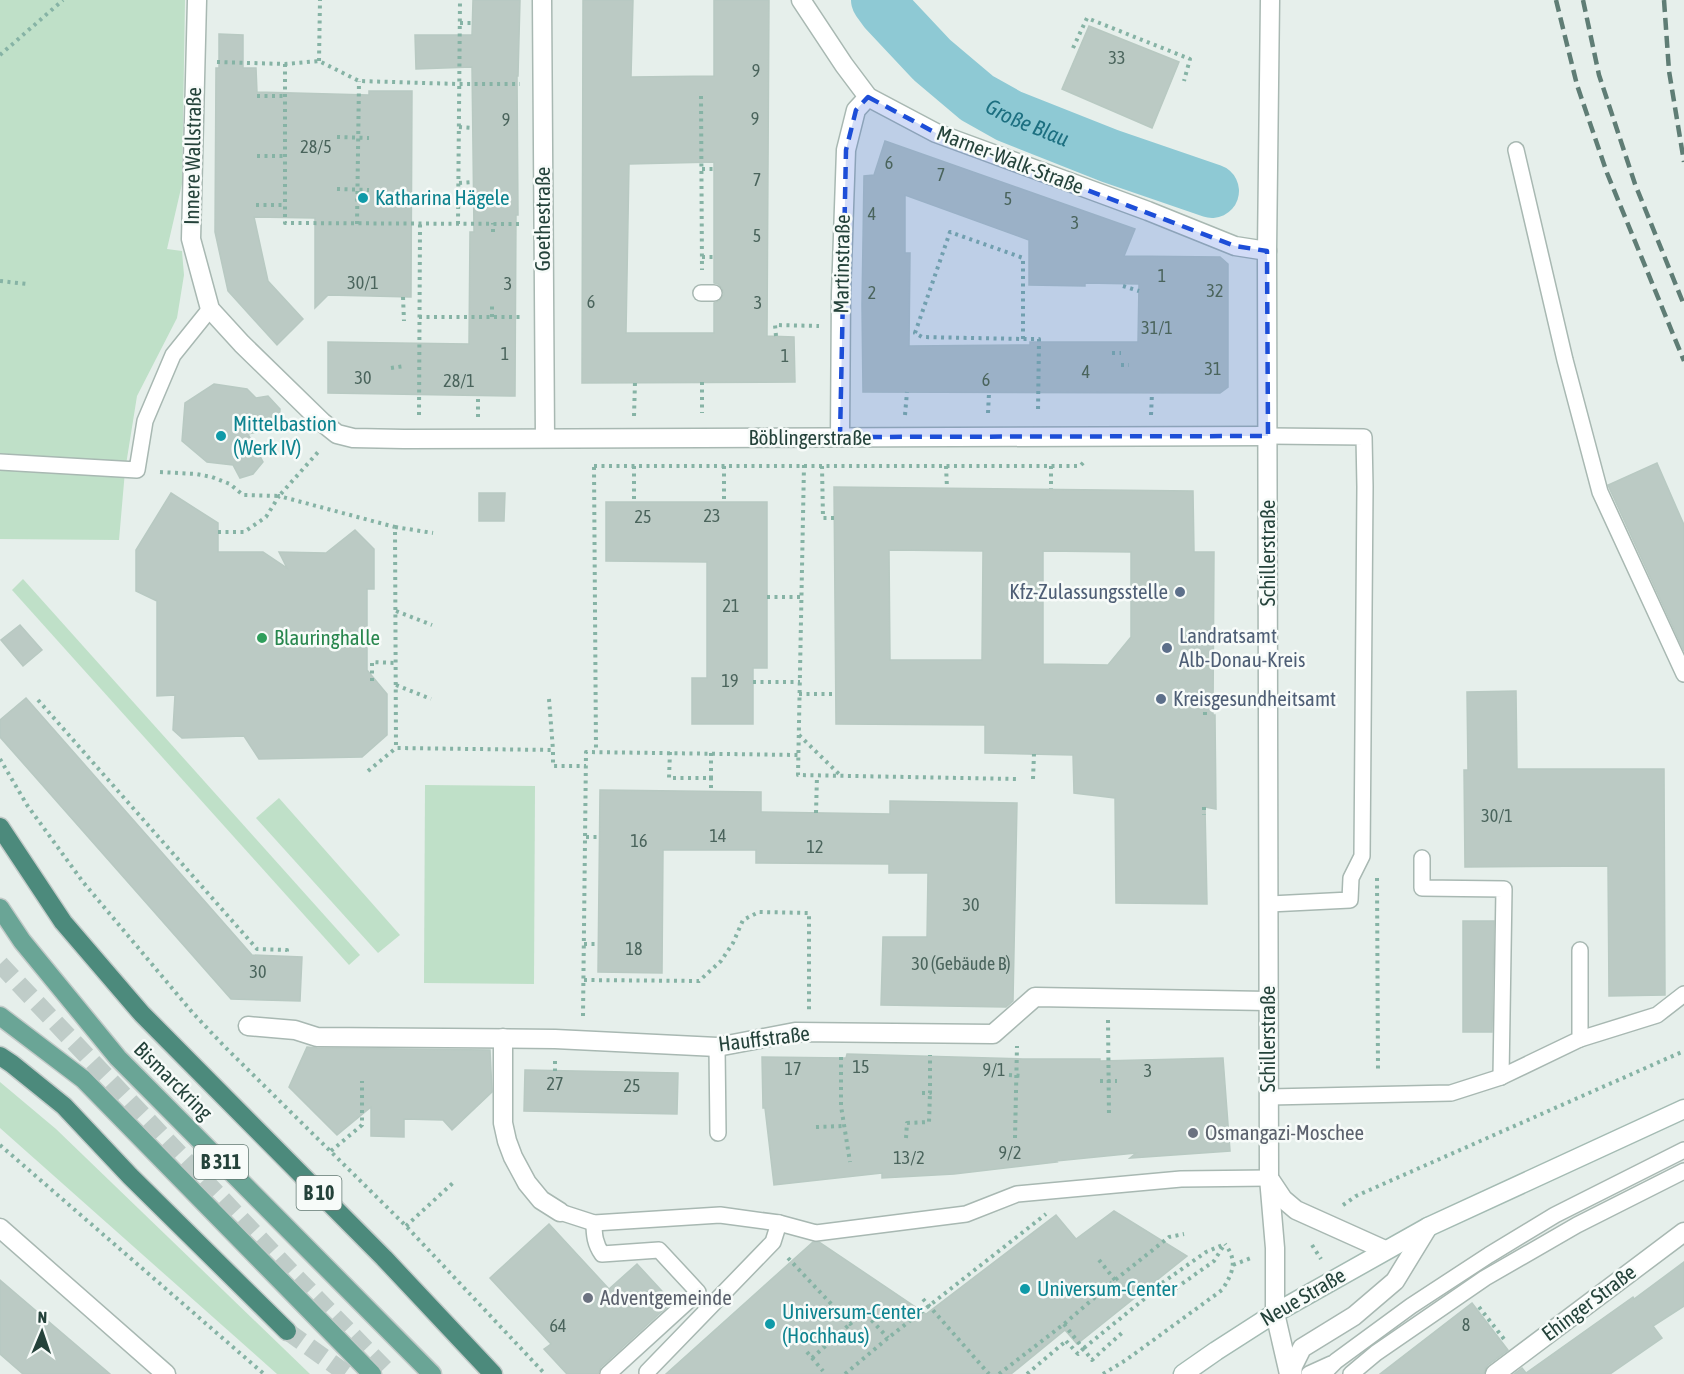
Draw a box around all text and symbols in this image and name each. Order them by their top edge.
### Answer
house number: 33 [1109,47,1125,68]
house number: 9 [752,60,760,81]
street label: Innere Wallstraße [179,87,205,225]
water label: Große Blau [981,93,1073,152]
house number: 9 [751,108,759,129]
house number: 9 [502,109,510,130]
street label: Marner-Walk-Straße [934,120,1087,198]
house number: 28/5 [300,136,332,157]
house number: 6 [885,152,893,173]
house number: 7 [937,164,945,185]
street label: Goethestraße [530,167,554,271]
house number: 7 [753,169,761,190]
place label: Katharina Hägele [375,185,509,209]
house number: 5 [1004,188,1012,209]
marker: Katharina Hägele [356,191,370,205]
house number: 4 [868,203,876,224]
house number: 3 [1071,212,1079,233]
street label: Martinstraße [828,214,854,314]
house number: 5 [753,225,761,246]
house number: 1 [1158,265,1166,286]
house number: 30/1 [347,272,379,293]
house number: 3 [504,273,512,294]
house number: 32 [1207,280,1223,301]
house number: 2 [868,282,876,303]
house number: 6 [587,291,595,312]
house number: 3 [754,292,762,313]
house number: 31/1 [1141,317,1173,338]
house number: 1 [501,343,509,364]
house number: 1 [781,345,789,366]
house number: 31 [1205,358,1221,379]
house number: 4 [1082,361,1090,382]
house number: 30 [355,367,371,388]
house number: 6 [982,369,990,390]
house number: 28/1 [443,370,475,391]
place label: Mittelbastion (Werk IV) [233,411,337,459]
street label: Böblingerstraße [748,425,872,449]
marker: Mittelbastion (Werk IV) [214,429,228,443]
street label: Schillerstraße [1255,500,1279,606]
house number: 23 [704,505,720,526]
house number: 25 [635,506,651,527]
place label: Kfz-Zulassungsstelle [1009,579,1168,603]
marker: Kfz-Zulassungsstelle [1173,585,1187,599]
house number: 21 [723,595,739,616]
place label: Landratsamt Alb-Donau-Kreis [1179,623,1305,671]
place label: Blauringhalle [274,625,380,649]
marker: Blauringhalle [255,631,269,645]
marker: Landratsamt Alb-Donau-Kreis [1160,641,1174,655]
house number: 19 [722,670,738,691]
place label: Kreisgesundheitsamt [1173,686,1336,710]
marker: Kreisgesundheitsamt [1154,692,1168,706]
house number: 30/1 [1481,805,1513,826]
house number: 14 [710,825,726,846]
house number: 16 [631,830,647,851]
house number: 12 [807,836,823,857]
house number: 30 [963,894,979,915]
house number: 18 [626,938,642,959]
house number: 30 (Gebäude B) [911,953,1011,974]
house number: 30 [250,961,266,982]
street label: Schillerstraße [1255,986,1279,1092]
street label: Hauffstraße [717,1020,811,1056]
street label: Bismarckring [130,1036,218,1124]
house number: 15 [853,1056,869,1077]
house number: 17 [785,1058,801,1079]
house number: 9/1 [982,1059,1006,1080]
house number: 3 [1144,1060,1152,1081]
house number: 27 [547,1073,563,1094]
house number: 25 [624,1075,640,1096]
place label: Osmangazi-Moschee [1205,1120,1364,1144]
marker: Osmangazi-Moschee [1186,1126,1200,1140]
house number: 9/2 [998,1142,1022,1163]
road number: B 311 [194,1145,248,1179]
house number: 13/2 [893,1147,925,1168]
road number: B 10 [296,1176,342,1210]
street label: Ehinger Straße [1537,1259,1640,1345]
street label: Neue Straße [1256,1262,1349,1330]
place label: Universum-Center [1037,1276,1178,1300]
marker: Universum-Center [1018,1282,1032,1296]
place label: Adventgemeinde [600,1285,732,1309]
marker: Adventgemeinde [581,1291,595,1305]
place label: Universum-Center (Hochhaus) [782,1299,923,1347]
north arrow [12,1302,72,1362]
text: N [37,1308,48,1326]
house number: 8 [1462,1314,1470,1335]
house number: 64 [550,1315,566,1336]
marker: Universum-Center (Hochhaus) [763,1317,777,1331]

